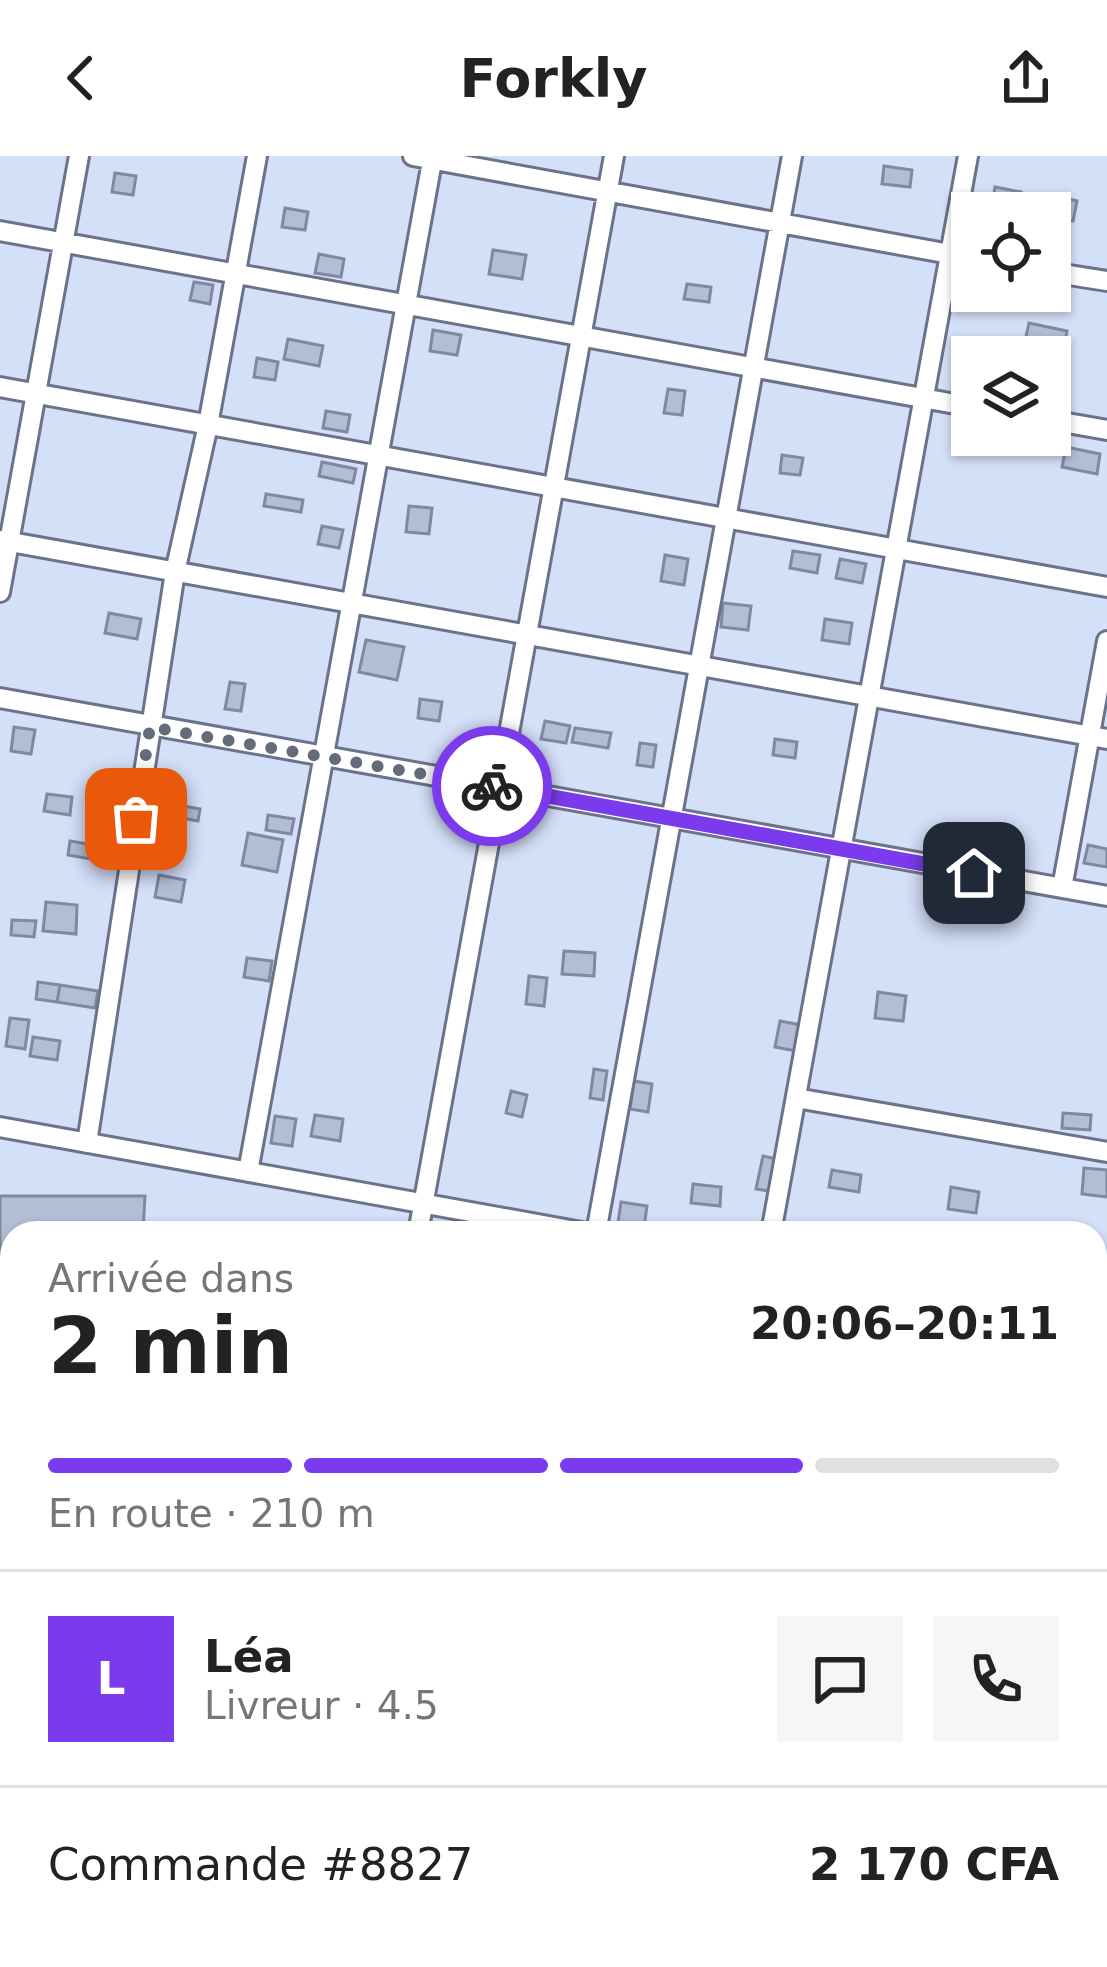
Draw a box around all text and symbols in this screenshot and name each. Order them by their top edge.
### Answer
icon: back [48,45,114,111]
icon: share [993,45,1059,111]
text: Forkly [459,47,648,110]
map controls [951,192,1071,456]
button: locate [951,192,1071,312]
button: layers [951,336,1071,456]
courier [432,726,552,846]
icon: bike [459,753,525,819]
pin [85,768,187,870]
icon: bag [103,786,169,852]
pin [923,822,1025,924]
icon: home [941,840,1007,906]
text: Arrivée dans [48,1256,294,1301]
text: 20:06–20:11 [750,1297,1059,1350]
text: 2 min [48,1301,293,1391]
text: En route · 210 m [48,1491,375,1536]
button: chat [777,1616,903,1742]
button: phone [933,1616,1059,1742]
text: Léa [204,1630,294,1683]
text: L [97,1652,125,1705]
text: Livreur · 4.5 [204,1683,439,1728]
text: Commande #8827 [48,1838,474,1891]
text: 2 170 CFA [809,1838,1059,1891]

